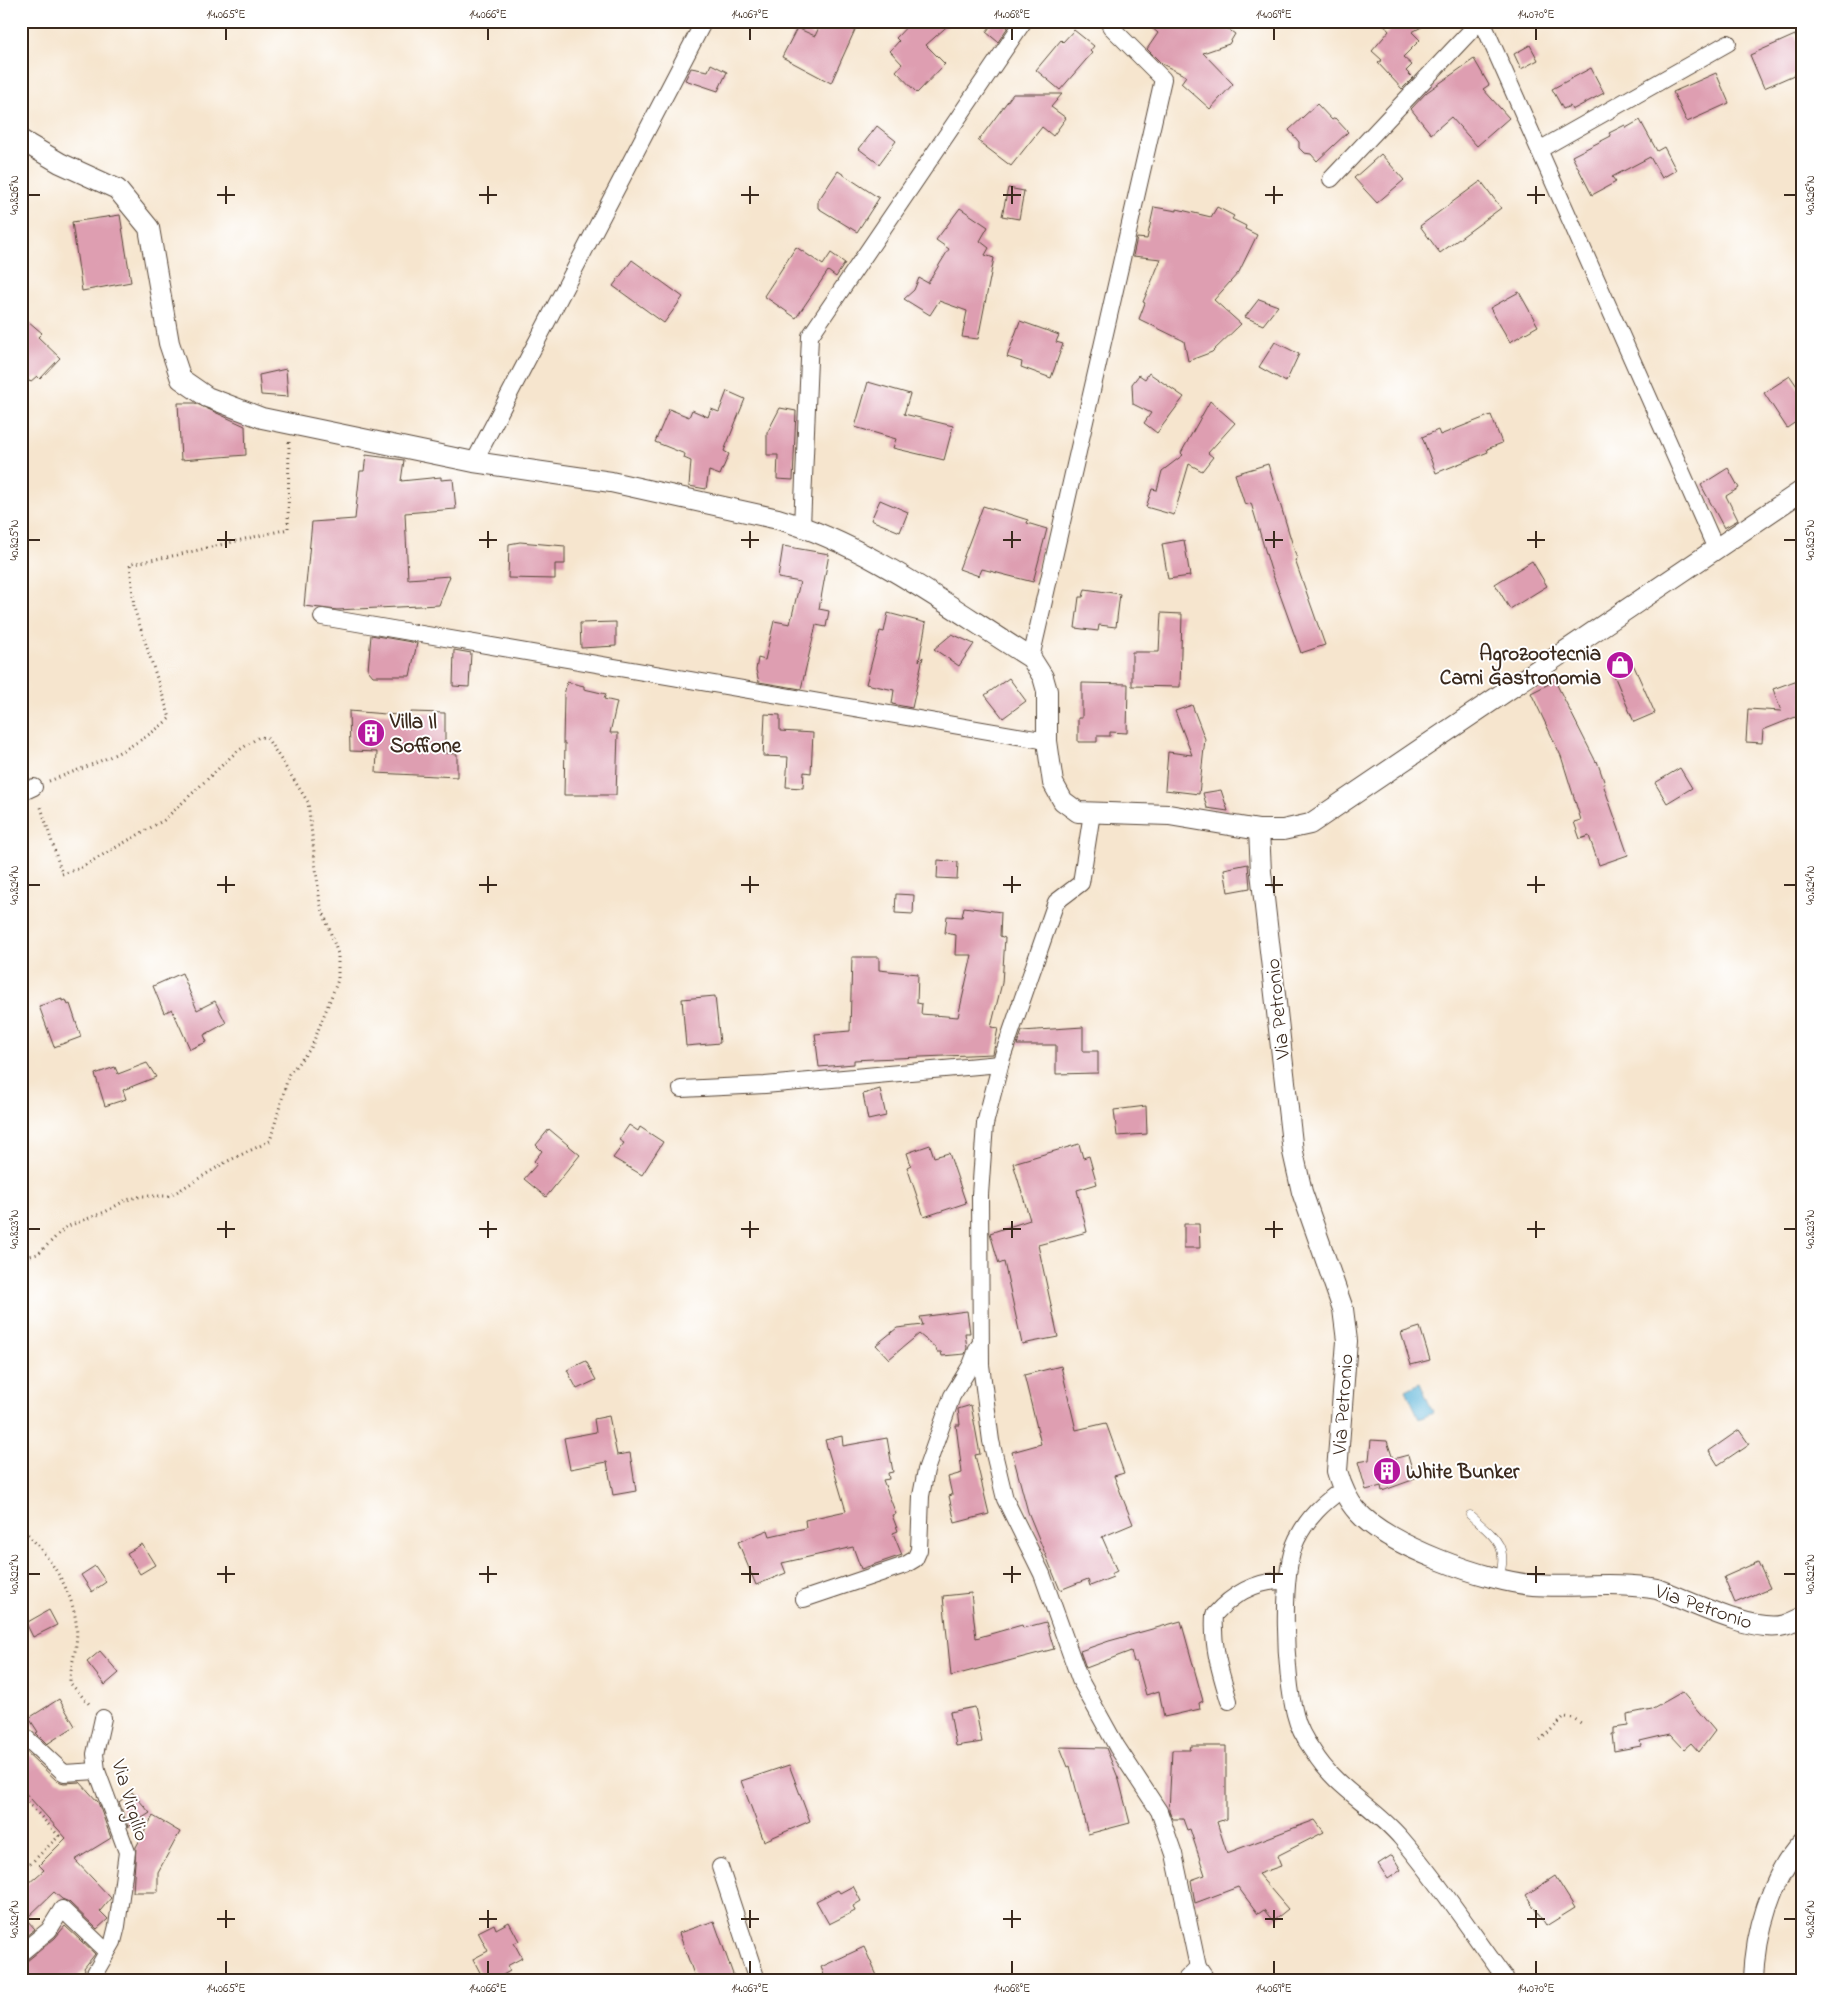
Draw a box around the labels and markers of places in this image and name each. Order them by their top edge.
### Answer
place label: Agrozootecnia Carni Gastronomia [1440,640,1601,694]
shop icon: Agrozootecnia Carni Gastronomia [1605,650,1635,680]
place label: Villa Il Soffione [389,708,462,762]
building icon: Villa Il Soffione [356,718,386,748]
building icon: White Bunker [1372,1456,1402,1486]
place label: White Bunker [1406,1458,1520,1488]

